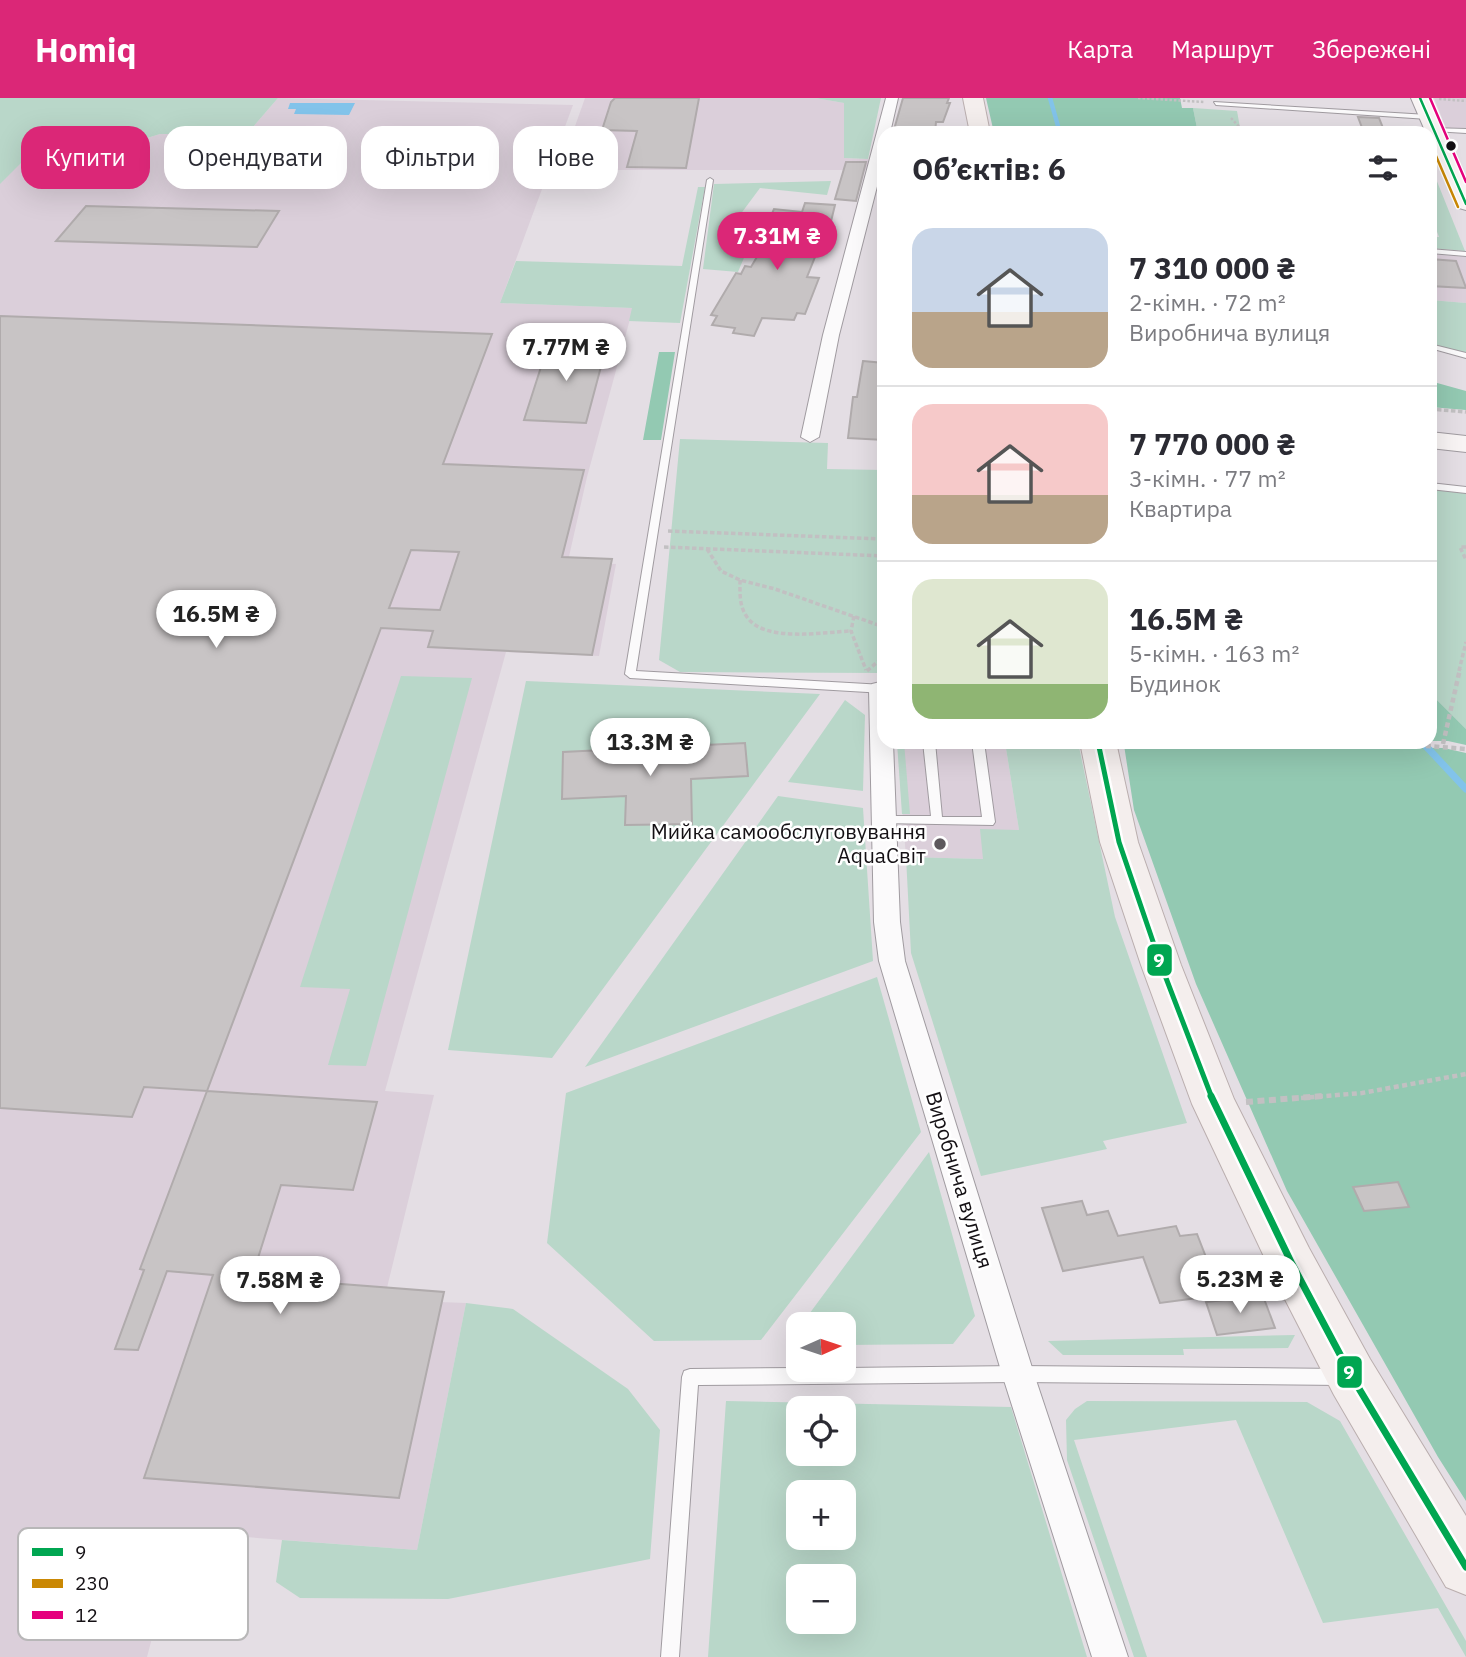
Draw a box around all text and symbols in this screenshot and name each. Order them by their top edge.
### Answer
text: Homiq [35,28,137,71]
text: Карта [1067,33,1133,65]
text: Маршрут [1171,33,1274,65]
text: Збережені [1312,33,1431,65]
chip: Купити [21,126,150,189]
chip: Орендувати [164,126,347,189]
chip: Фільтри [361,126,499,189]
chip: Нове [513,126,618,189]
unlabelled marker [1444,139,1458,153]
text: Об’єктів: 6 [912,149,1066,188]
icon: filters [1364,149,1402,187]
pin: 7.31M ₴ [712,212,842,272]
text: 7.31M ₴ [733,220,821,250]
text: 7 310 000 ₴ [1129,248,1296,287]
icon: home [968,256,1052,340]
text: 2-кімн. · 72 m² [1129,287,1286,317]
text: Виробнича вулиця [1129,317,1330,347]
pin: 7.77M ₴ [501,324,631,383]
text: 7.77M ₴ [522,331,610,361]
text: 7 770 000 ₴ [1129,424,1296,463]
icon: home [968,432,1052,516]
text: 3-кімн. · 77 m² [1129,463,1286,493]
text: Квартира [1129,493,1232,523]
pin: 16.5M ₴ [151,590,281,650]
text: 16.5M ₴ [172,598,260,628]
text: 16.5M ₴ [1129,599,1243,638]
icon: home [968,607,1052,691]
text: 5-кімн. · 163 m² [1129,638,1299,668]
text: Будинок [1129,668,1221,698]
pin: 13.3M ₴ [585,718,715,778]
text: 13.3M ₴ [606,726,694,756]
place label: Мийка самообслуговування AquaСвіт [651,817,926,869]
marker: Мийка самообслуговування AquaСвіт [932,836,948,852]
line badge: 9 [1146,943,1173,977]
text: 9 [1153,948,1165,972]
street label: Виробнича вулиця [920,1088,1000,1272]
pin: 7.58M ₴ [215,1256,345,1316]
pin: 5.23M ₴ [1175,1256,1305,1315]
text: 5.23M ₴ [1196,1263,1284,1293]
text: 7.58M ₴ [236,1264,324,1294]
north arrow [786,1312,856,1382]
map controls [786,1312,856,1634]
line badge: 9 [1336,1355,1363,1389]
text: 9 [1343,1360,1355,1384]
button: locate [786,1396,856,1466]
button: + [786,1480,856,1550]
legend [18,1528,248,1640]
text: 9 [75,1540,86,1564]
button: − [786,1564,856,1634]
text: 230 [75,1571,109,1595]
text: 12 [75,1603,98,1627]

